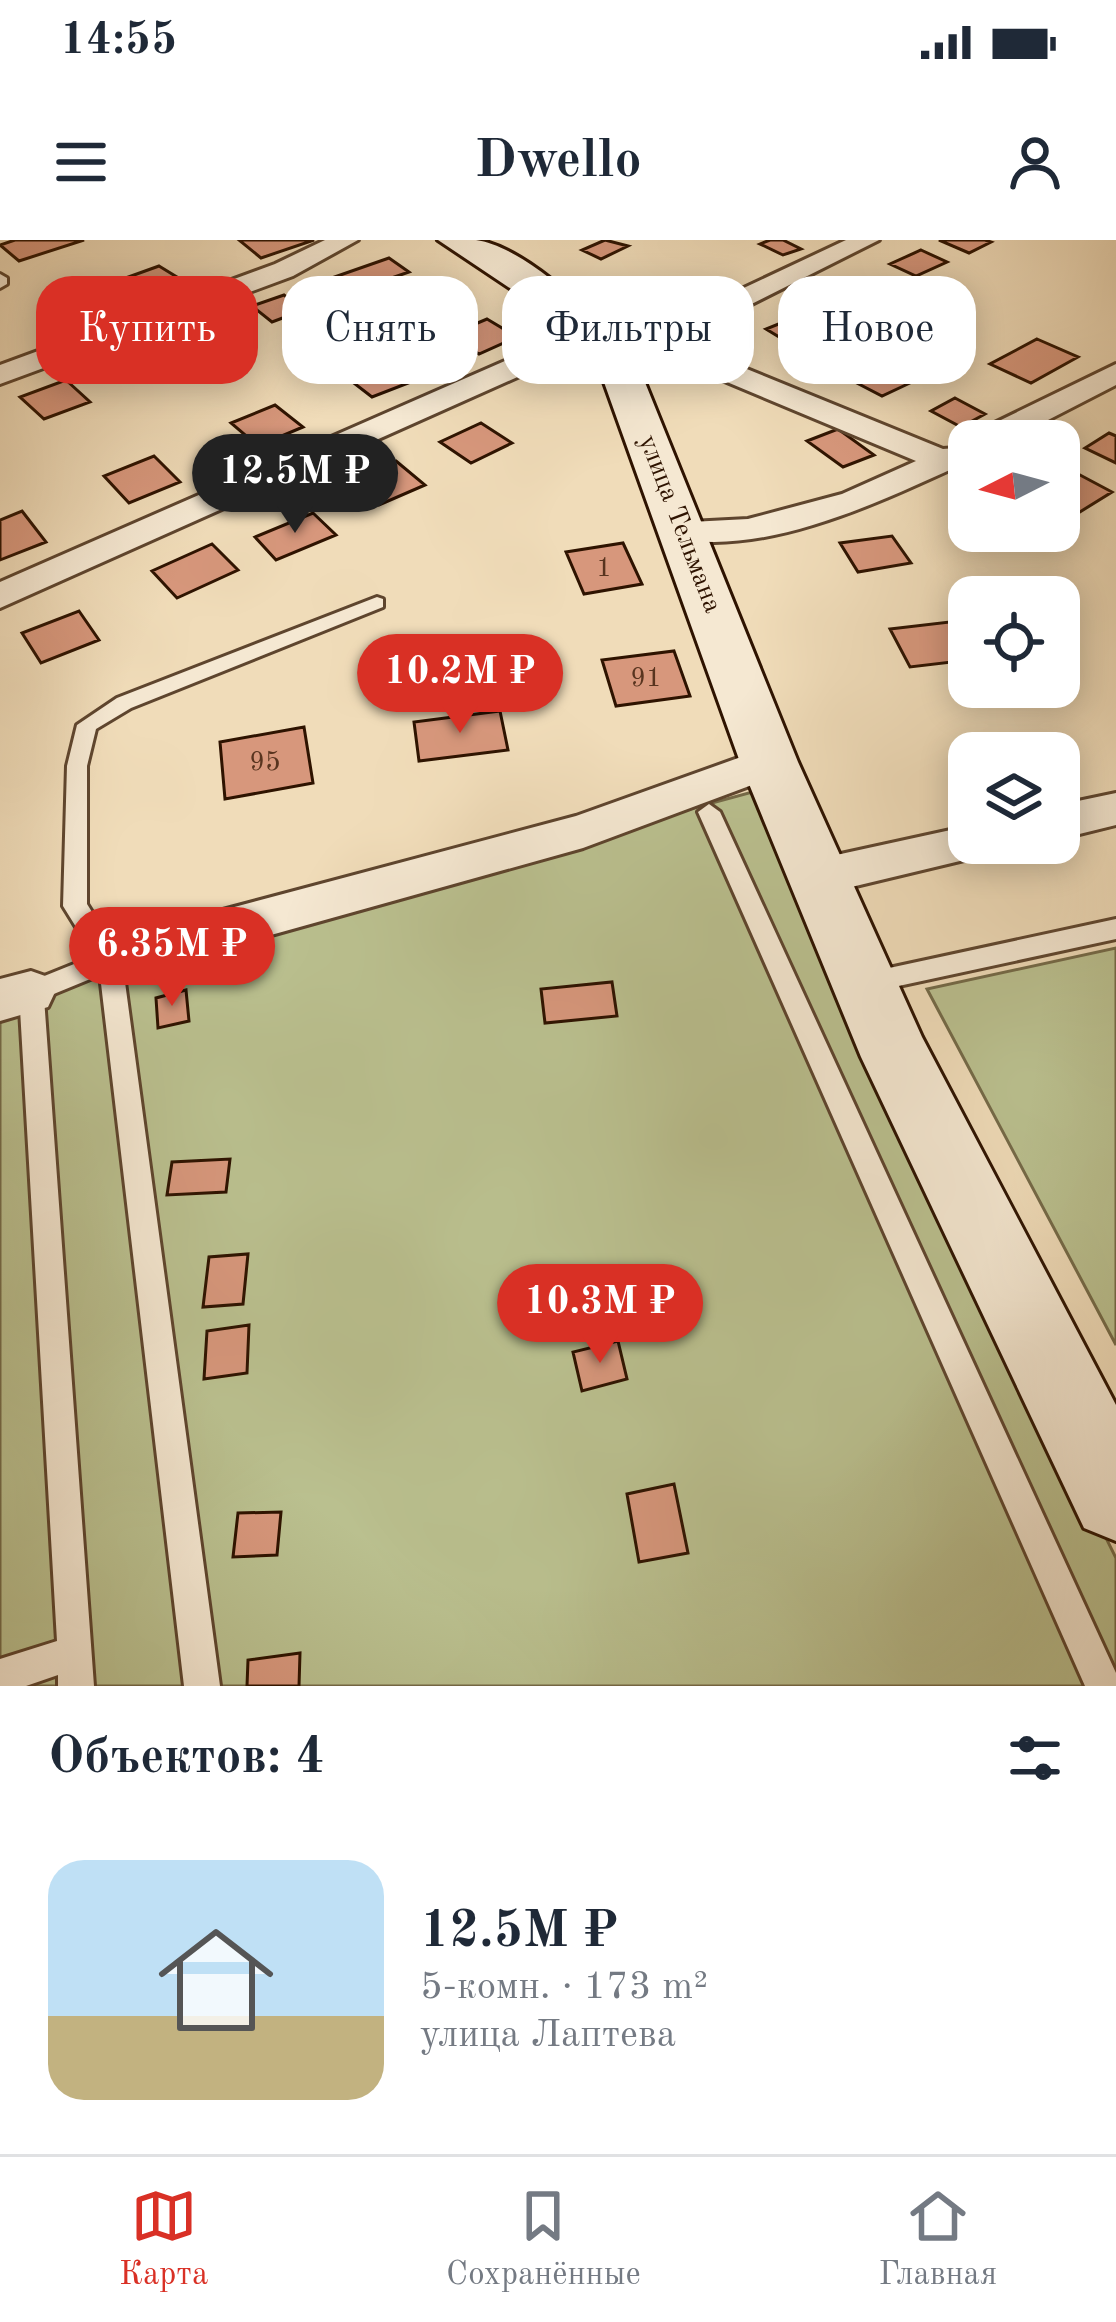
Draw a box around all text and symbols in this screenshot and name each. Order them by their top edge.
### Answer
text: 14:55 [60,19,177,64]
icon: menu [48,129,114,195]
icon: person [1002,129,1068,195]
text: Dwello [474,135,642,189]
chip: Купить [36,276,258,384]
chip: Снять [282,276,478,384]
chip: Фильтры [502,276,754,384]
chip: Новое [778,276,976,384]
north arrow [948,420,1080,552]
map controls [948,420,1080,864]
street label: улица Тельмана [634,431,726,617]
pin: 12.5M ₽ [184,434,406,536]
text: 12.5M ₽ [219,453,371,492]
house number: 1 [596,555,612,582]
button: locate [948,576,1080,708]
pin: 10.2M ₽ [349,634,571,736]
text: 10.2M ₽ [384,653,536,692]
house number: 91 [630,665,662,692]
button: layers [948,732,1080,864]
house number: 95 [249,749,281,776]
pin: 6.35M ₽ [61,907,283,1009]
text: 6.35M ₽ [96,926,248,965]
pin: 10.3M ₽ [489,1264,711,1366]
text: 10.3M ₽ [524,1283,676,1322]
icon: filters [1002,1725,1068,1791]
text: Объектов: 4 [48,1733,325,1784]
text: 12.5M ₽ [420,1907,619,1958]
icon: home [144,1908,288,2052]
text: 5-комн. · 173 m² [420,1968,708,2007]
text: улица Лаптева [420,2016,676,2055]
tab: Карта [119,2183,208,2296]
tab: Сохранённые [446,2183,641,2296]
tab: Главная [878,2183,997,2296]

